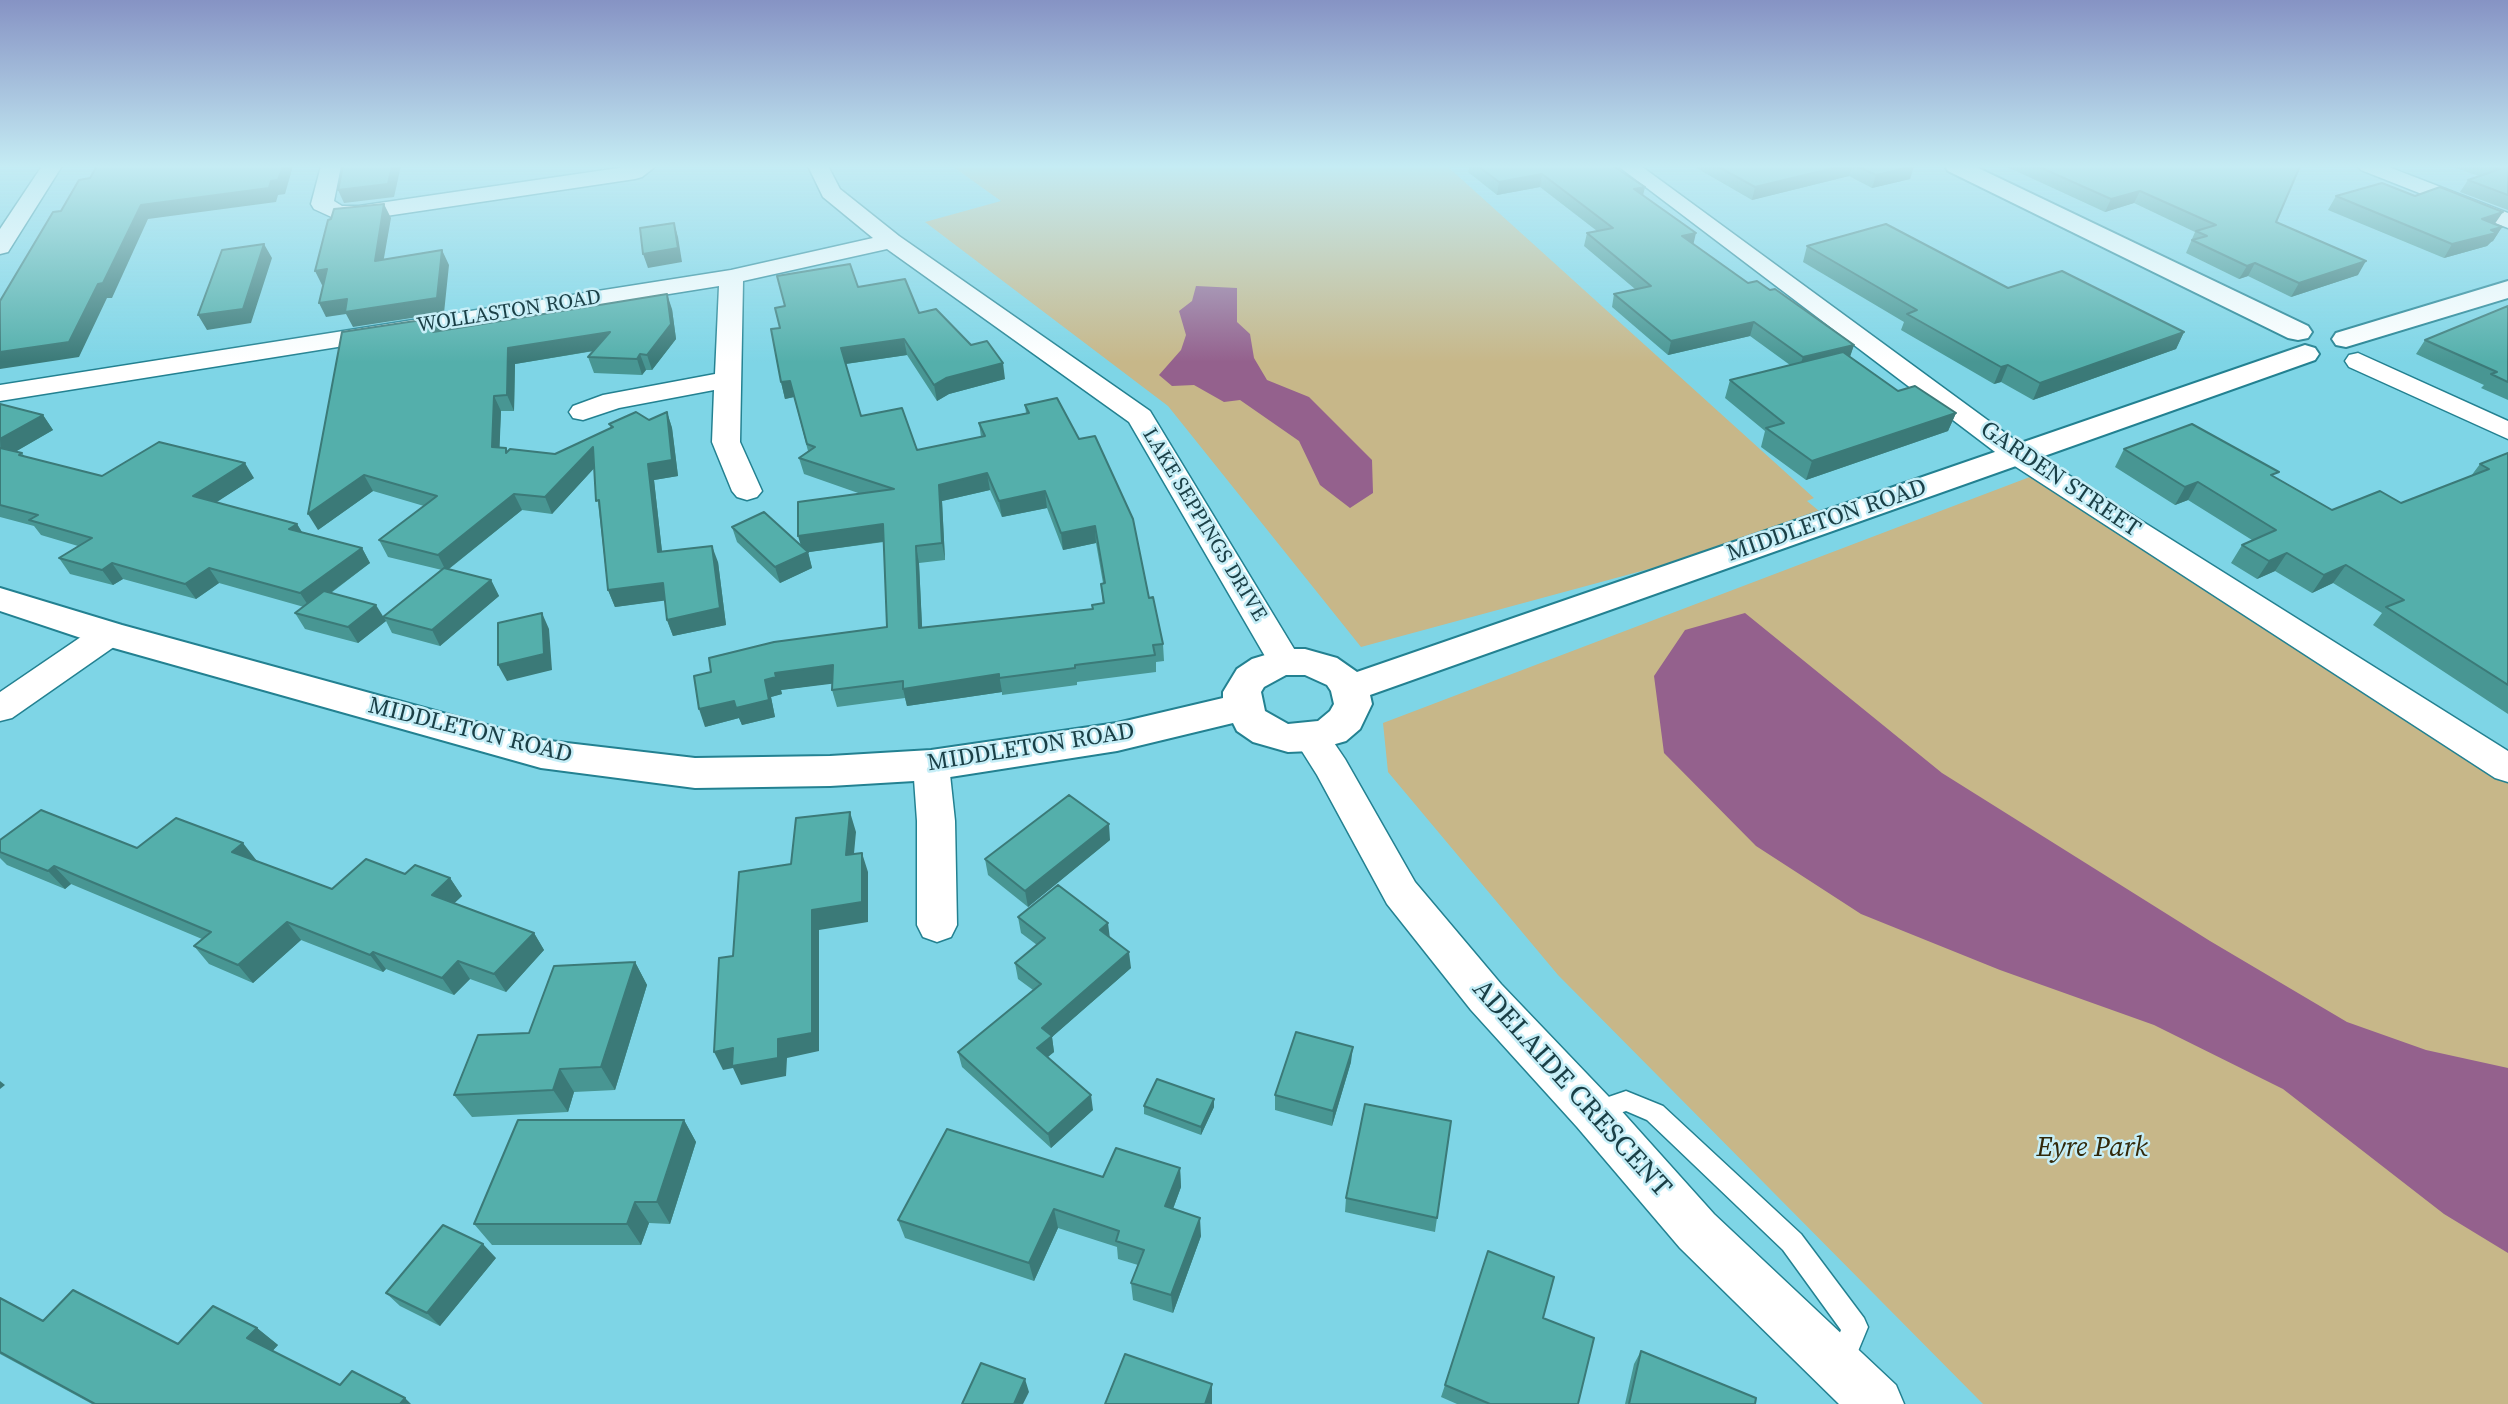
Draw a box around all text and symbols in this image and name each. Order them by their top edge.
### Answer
street label: WOLLASTON ROAD [415,285,603,339]
street label: GARDEN STREET [1974,416,2146,544]
street label: LAKE SEPPINGS DRIVE [1136,424,1272,626]
street label: MIDDLETON ROAD [1723,473,1931,569]
street label: MIDDLETON ROAD [365,692,575,770]
street label: MIDDLETON ROAD [925,717,1137,779]
street label: ADELAIDE CRESCENT [1464,973,1678,1205]
park label: Eyre Park [2036,1132,2148,1166]

